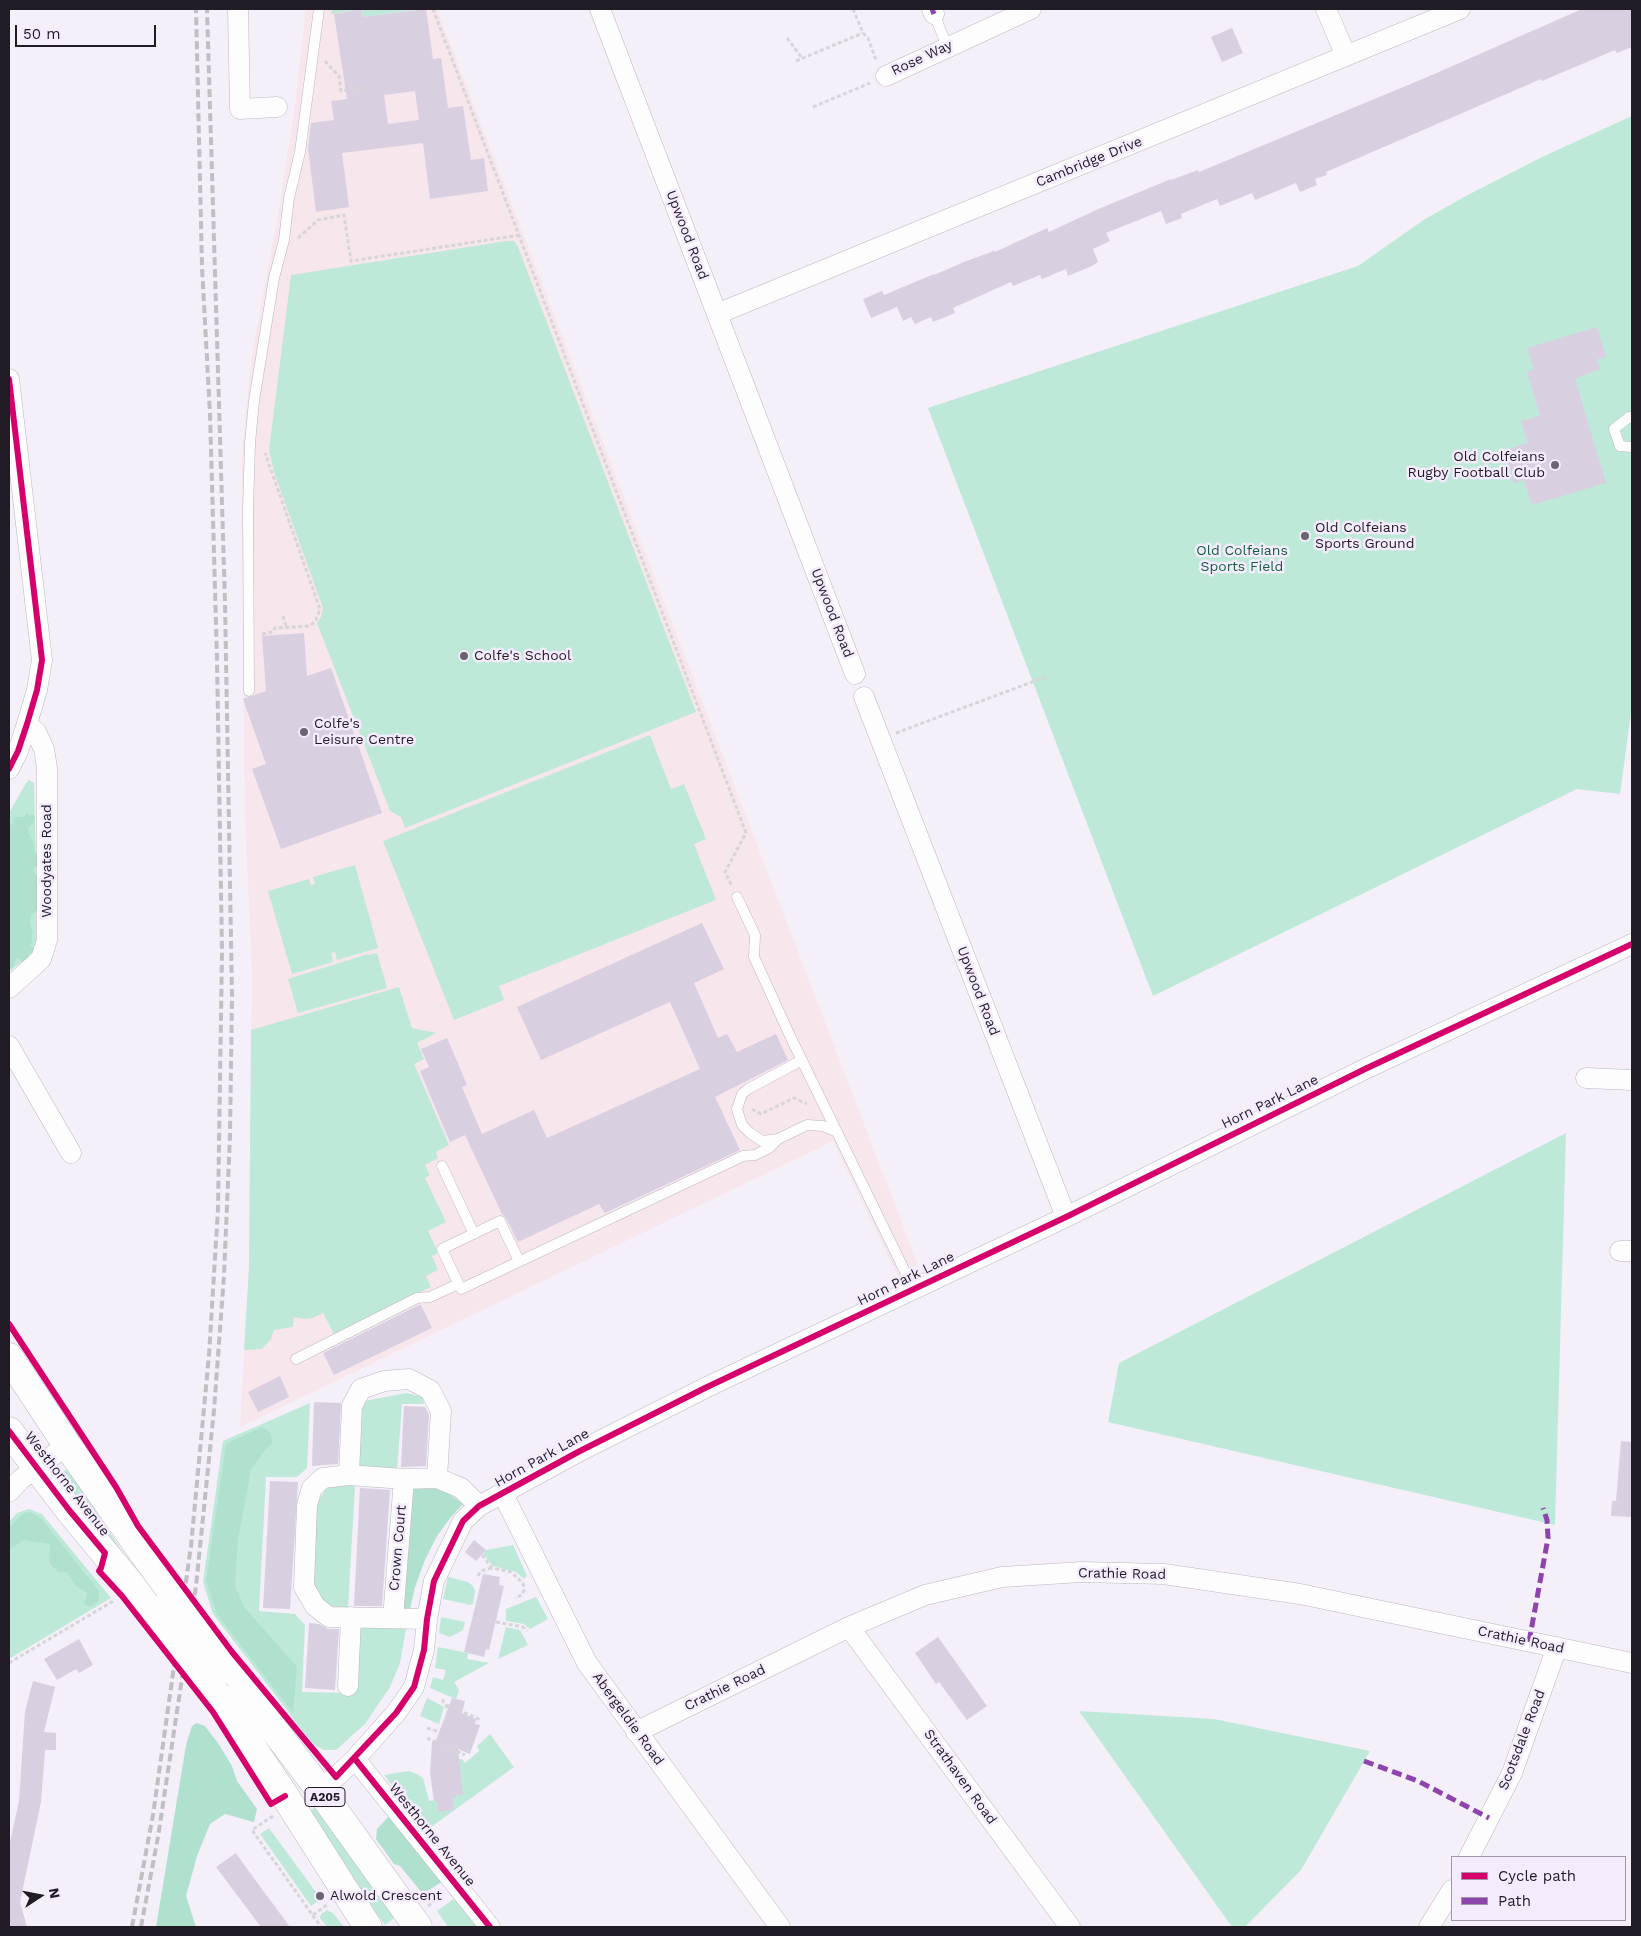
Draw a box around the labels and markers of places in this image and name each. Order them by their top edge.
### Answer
place label: Old Colfeians Rugby Football Club [1408,449,1545,482]
marker: Old Colfeians Rugby Football Club [1549,459,1561,471]
place label: Old Colfeians Sports Ground [1315,520,1414,552]
marker: Old Colfeians Sports Ground [1299,530,1311,542]
place label: Colfe's School [474,648,571,664]
marker: Colfe's School [458,650,470,662]
place label: Colfe's Leisure Centre [314,716,414,749]
marker: Colfe's Leisure Centre [298,726,310,738]
place label: Alwold Crescent [330,1888,442,1904]
marker: Alwold Crescent [314,1890,326,1902]

